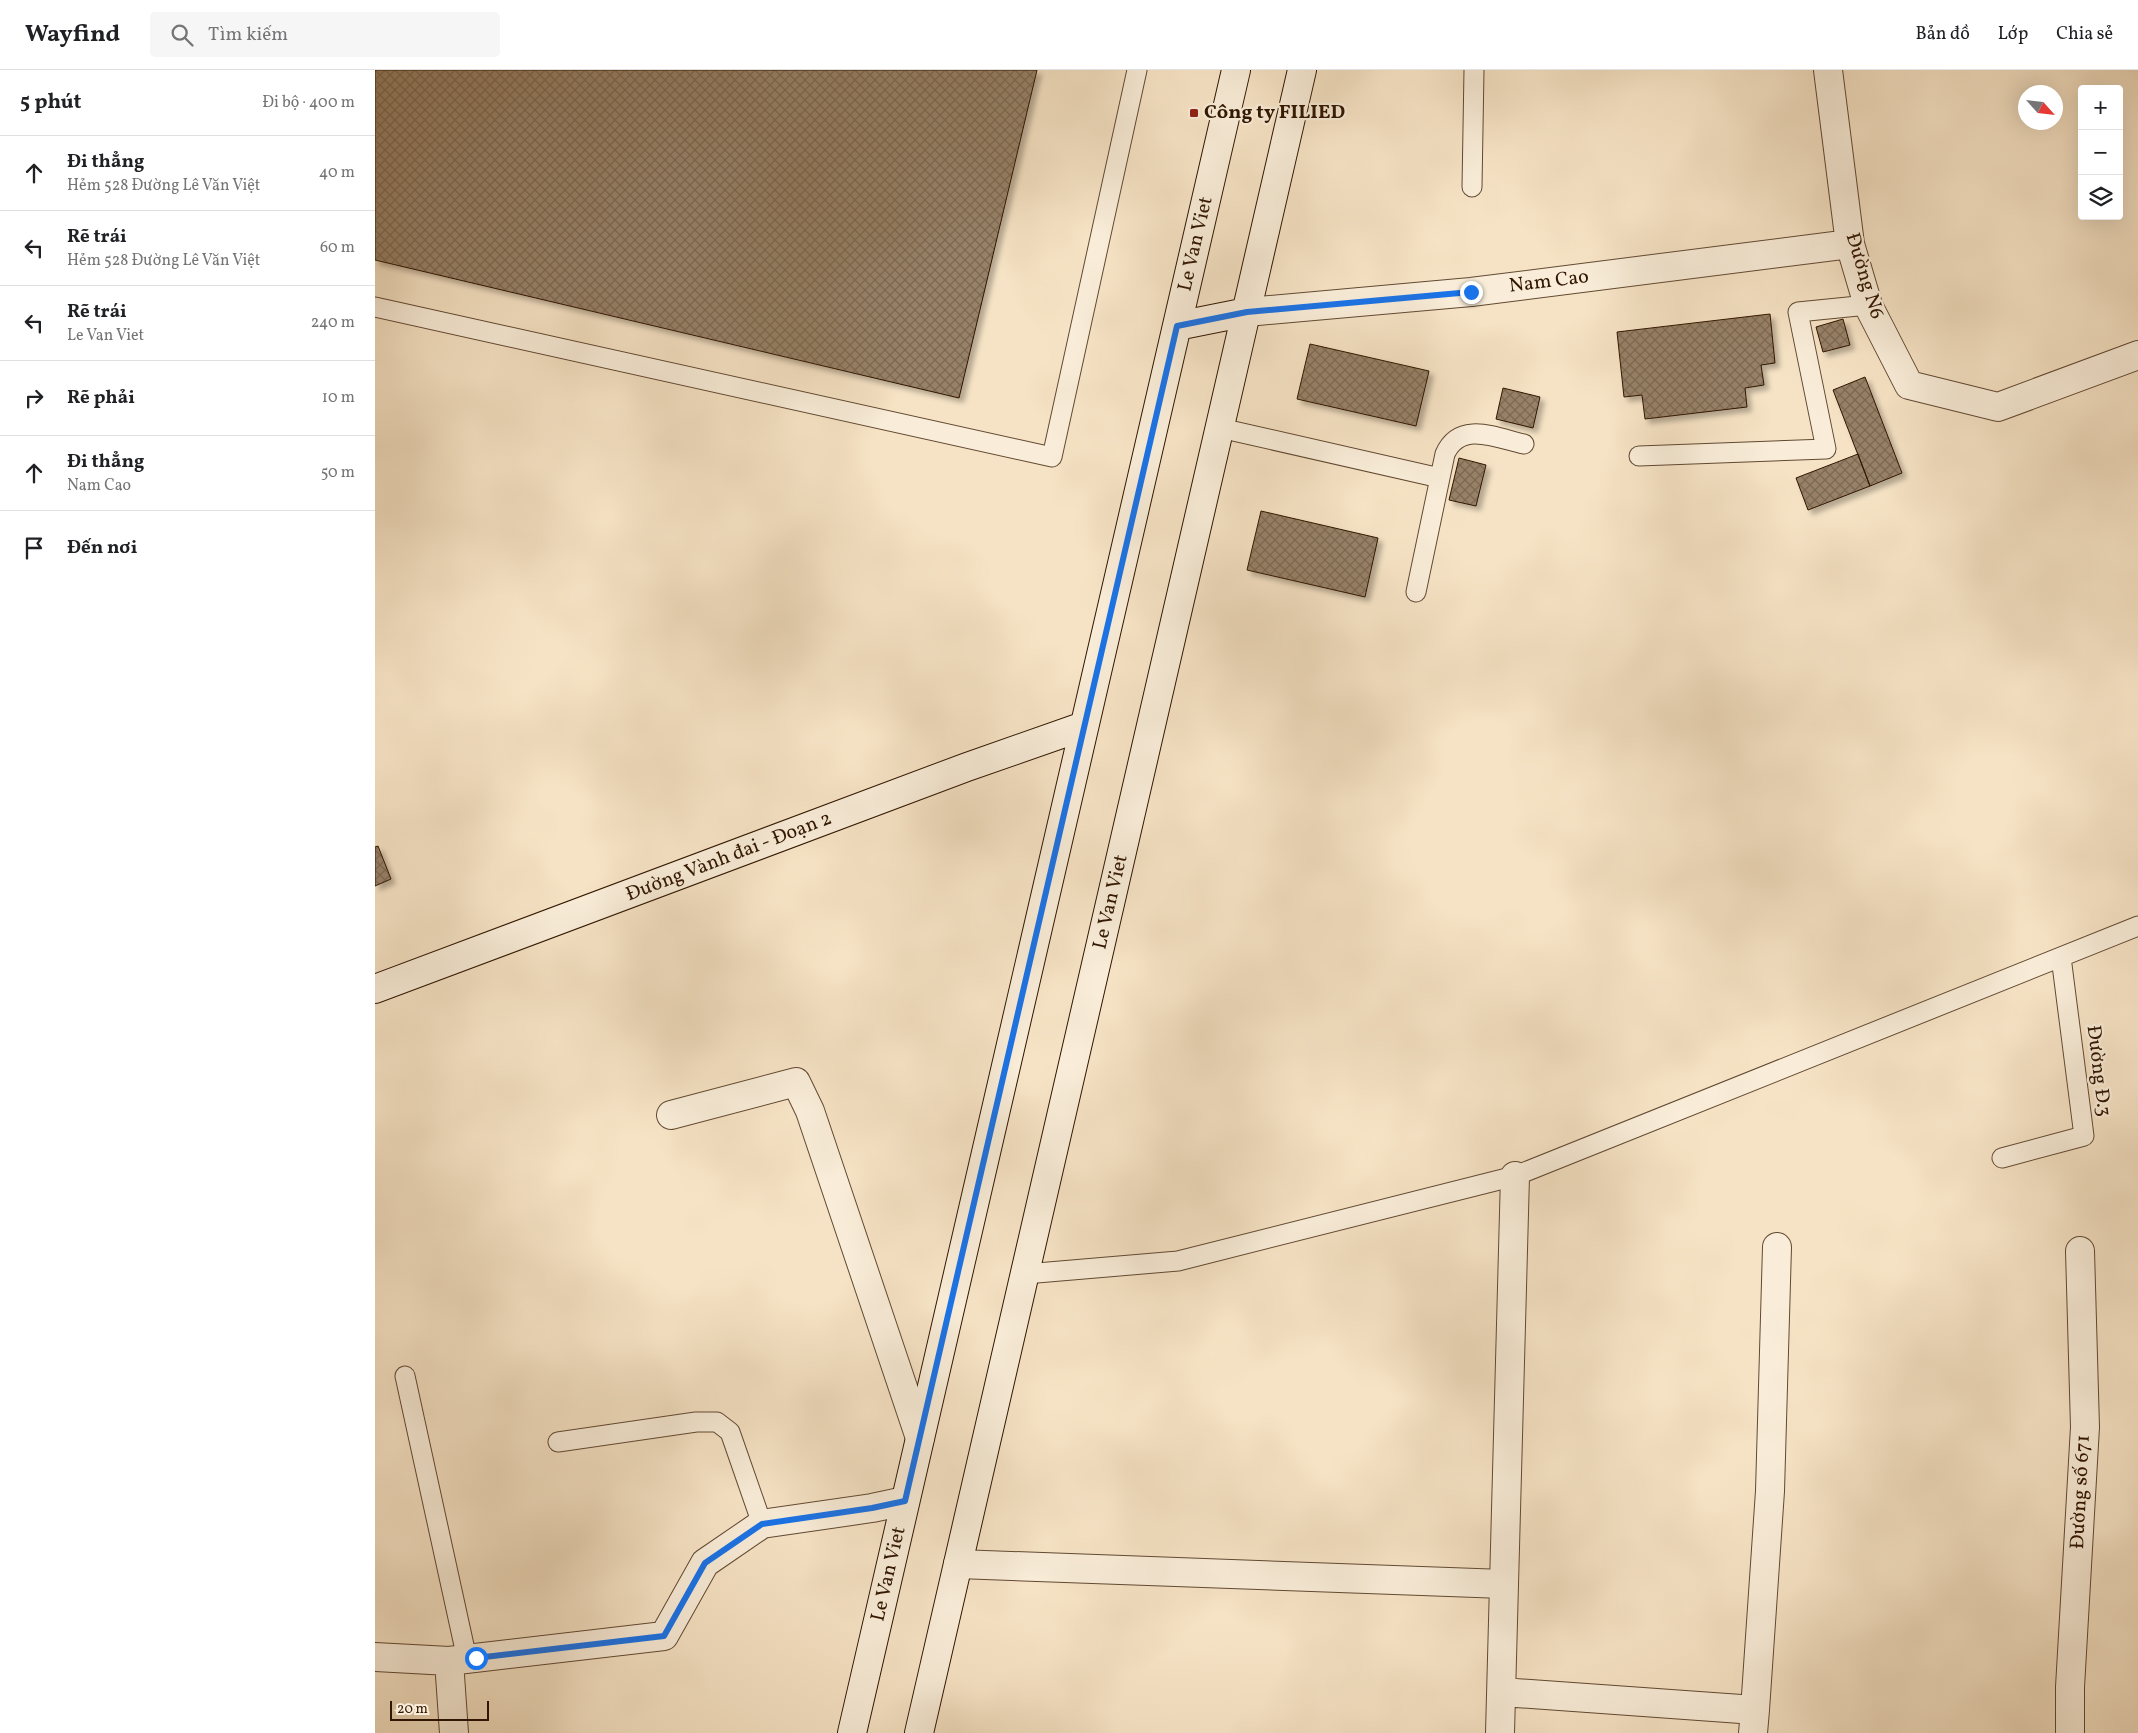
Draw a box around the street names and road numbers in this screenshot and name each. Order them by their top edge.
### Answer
street label: Le Van Viet [1171,194,1221,294]
street label: Đường N6 [1838,230,1890,322]
street label: Nam Cao [1508,263,1590,301]
street label: Đường Vành đai - Đoạn 2 [622,805,836,909]
street label: Le Van Viet [1086,852,1136,952]
street label: Đường Đ.3 [2078,1024,2118,1118]
street label: Đường số 671 [2064,1434,2098,1550]
street label: Le Van Viet [864,1524,914,1624]

